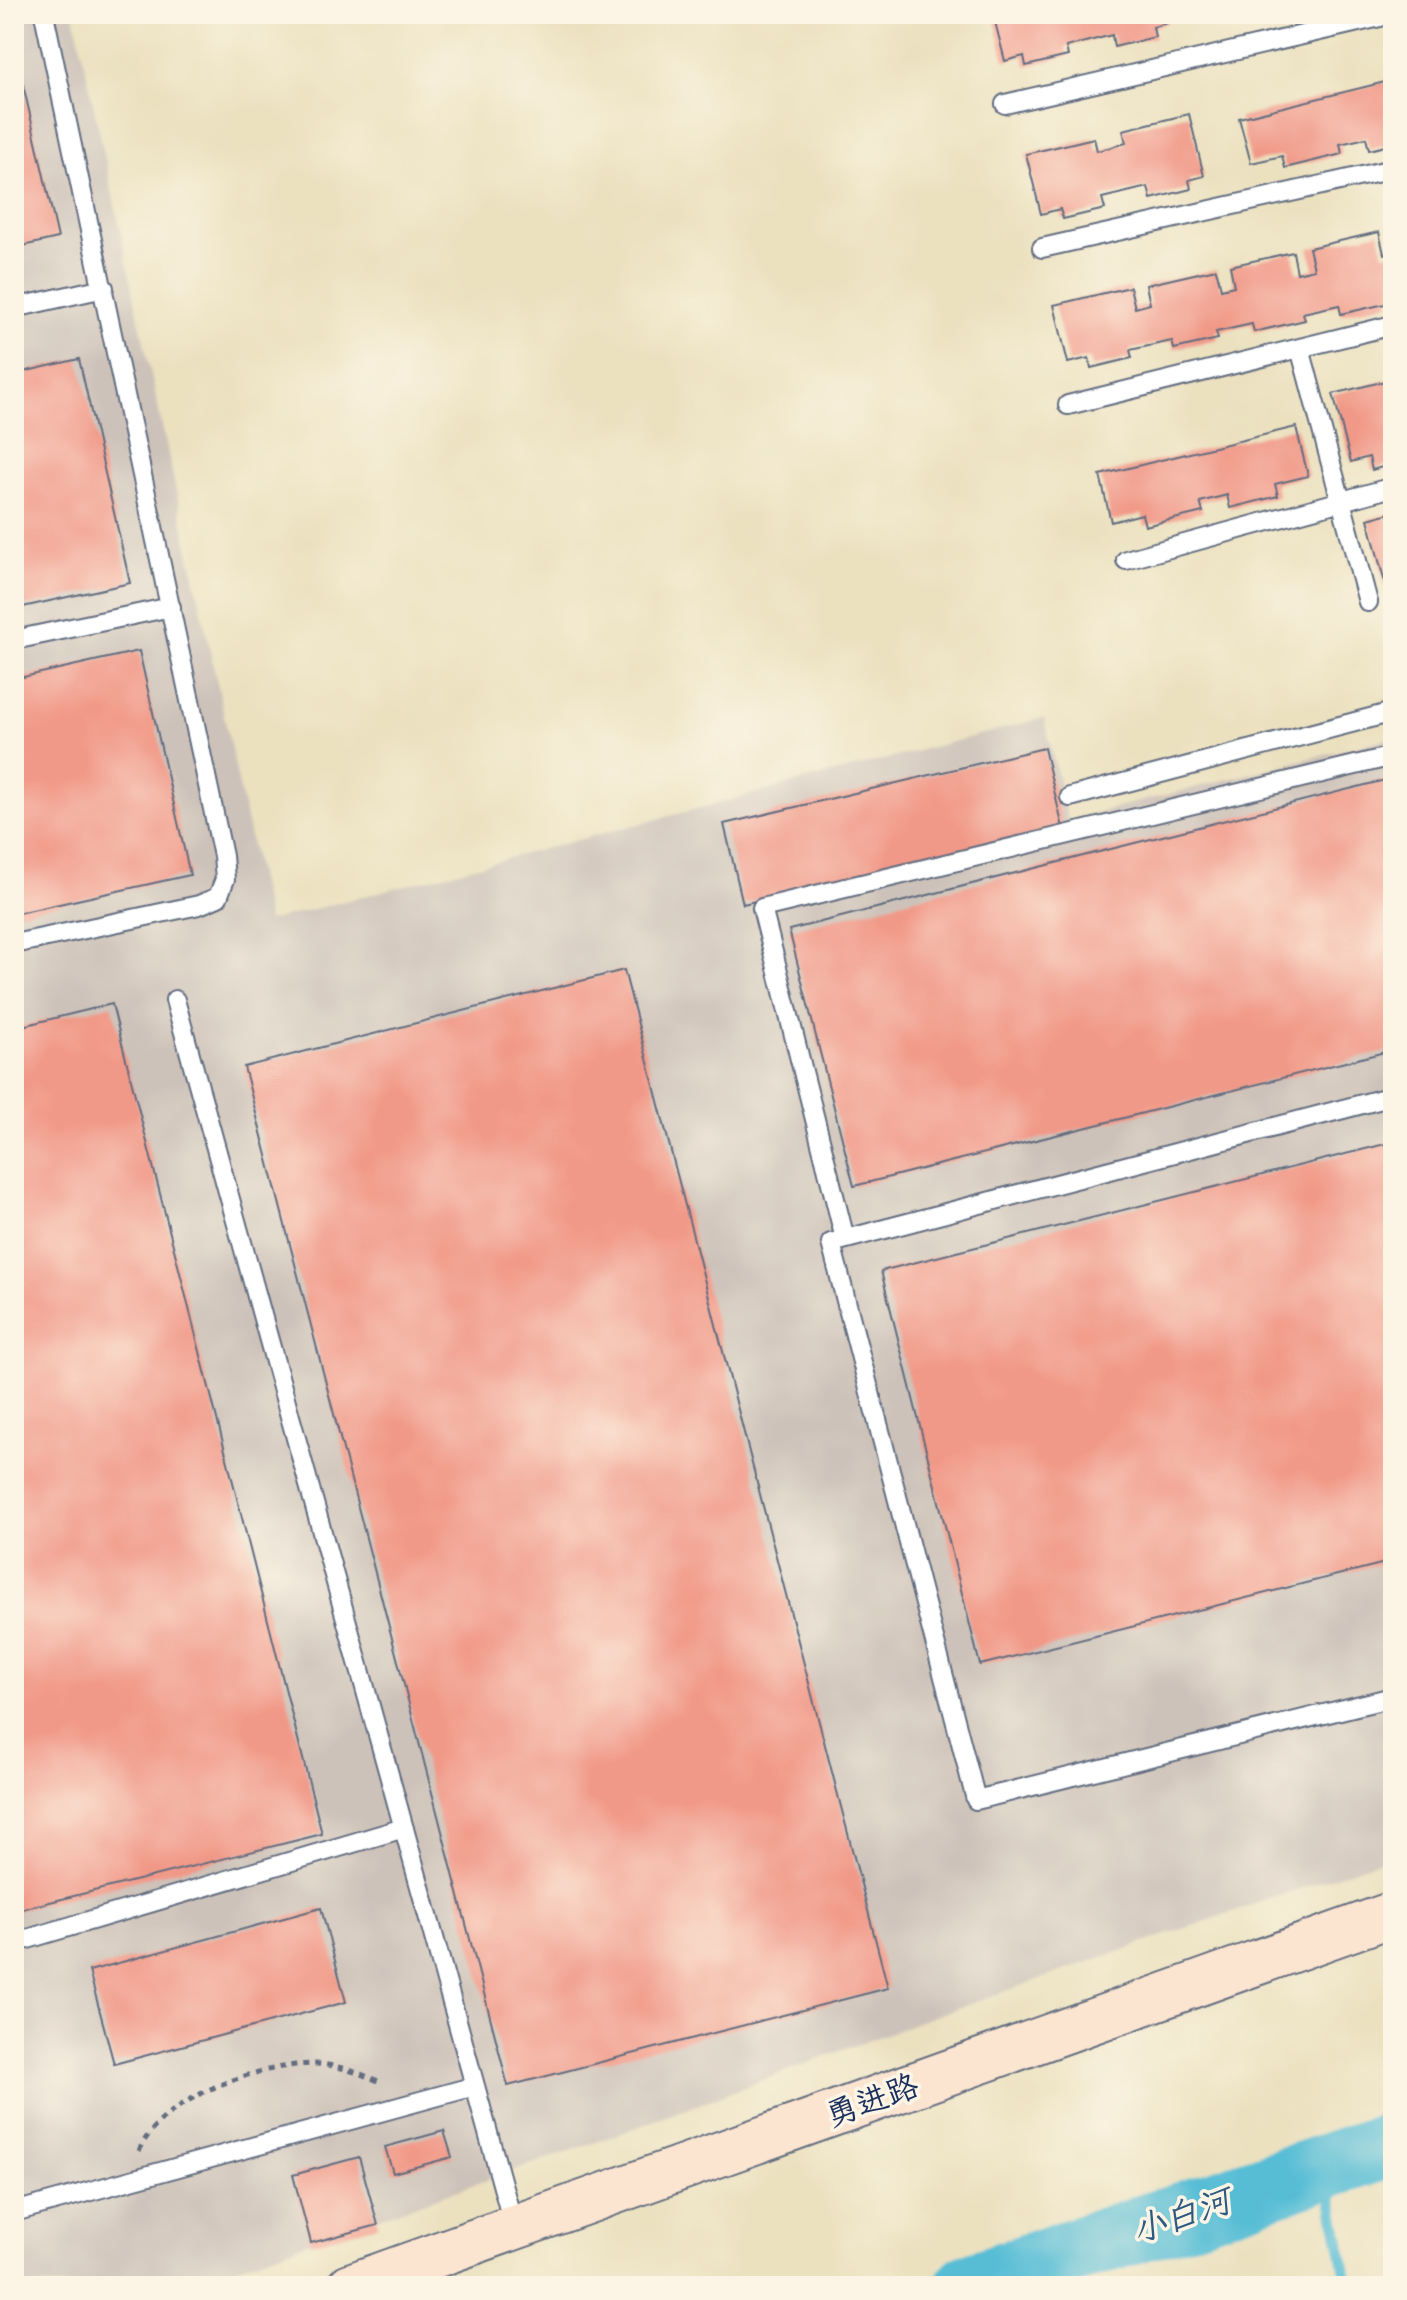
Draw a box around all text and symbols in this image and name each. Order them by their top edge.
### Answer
street label: 勇进路 [821,2067,927,2143]
water label: 小白河 [1127,2179,1244,2260]

